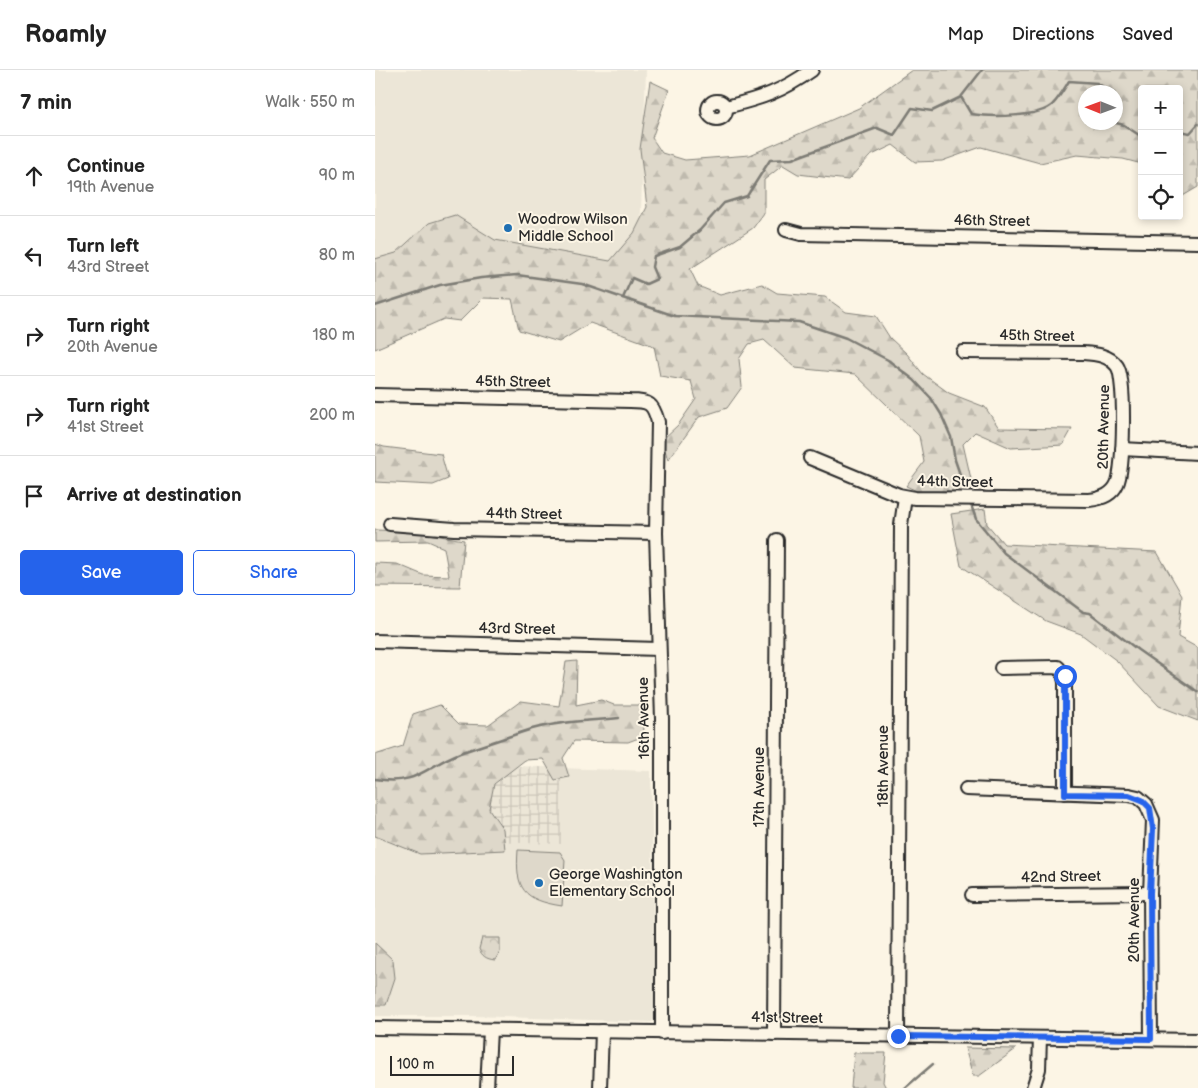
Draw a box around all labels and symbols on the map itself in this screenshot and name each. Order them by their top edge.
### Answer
north arrow [1078,85,1123,130]
place label: Woodrow Wilson Middle School [518,210,628,246]
street label: 46th Street [954,211,1031,231]
marker: Woodrow Wilson Middle School [502,222,514,234]
street label: 45th Street [999,326,1075,346]
street label: 45th Street [475,372,551,392]
street label: 20th Avenue [1094,384,1114,470]
street label: 44th Street [917,472,994,492]
street label: 44th Street [486,504,563,524]
street label: 43rd Street [478,619,556,639]
route start [1054,665,1077,688]
street label: 16th Avenue [634,677,654,759]
street label: 18th Avenue [874,725,893,807]
street label: 17th Avenue [750,747,769,827]
place label: George Washington Elementary School [549,865,683,901]
street label: 42nd Street [1021,867,1102,887]
marker: George Washington Elementary School [533,877,545,889]
street label: 20th Avenue [1125,877,1144,962]
street label: 41st Street [751,1008,824,1028]
route end [887,1025,910,1048]
scale bar [390,1053,514,1076]

